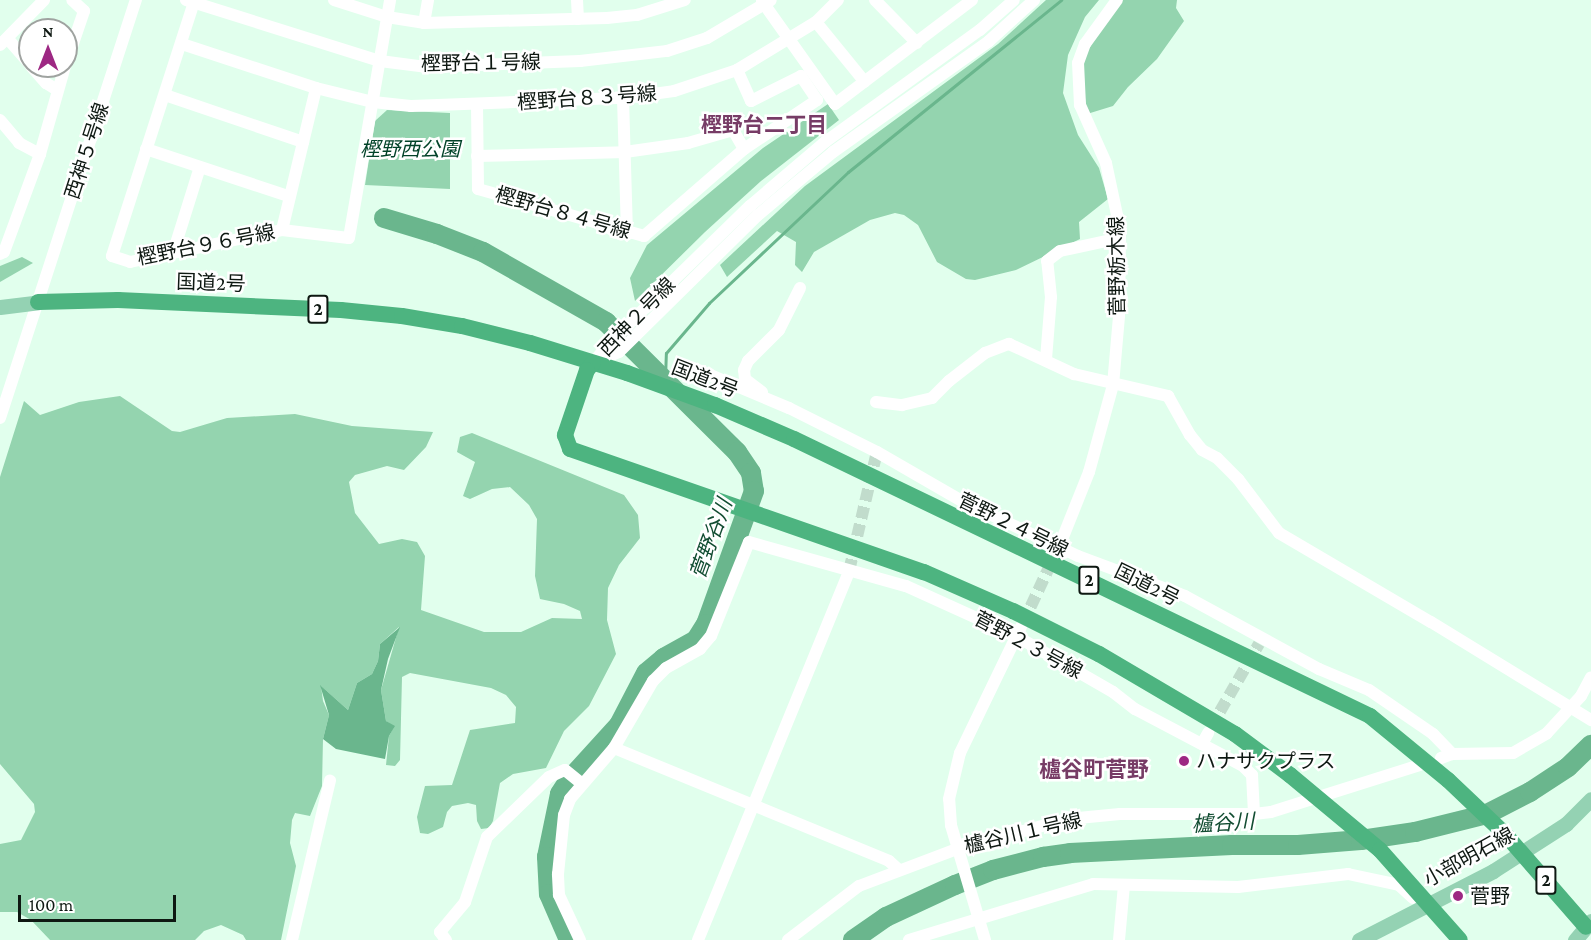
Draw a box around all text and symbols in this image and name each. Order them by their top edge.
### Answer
north arrow [18,18,78,78]
text: N [43,23,53,40]
street label: 樫野台１号線 [421,50,541,76]
street label: 樫野台８３号線 [516,81,658,115]
street label: 西神５号線 [60,100,114,202]
district label: 樫野台二丁目 [701,112,827,138]
park label: 樫野西公園 [360,137,460,161]
street label: 樫野台８４号線 [492,182,634,244]
street label: 菅野栃木線 [1104,216,1130,316]
street label: 樫野台９６号線 [135,220,277,270]
street label: 国道2号 [176,270,246,296]
street label: 西神２号線 [594,273,680,361]
road number: 2 [306,294,330,324]
street label: 国道2号 [668,355,742,403]
street label: 菅野２４号線 [954,488,1072,562]
water label: 菅野谷川 [685,495,737,583]
street label: 国道2号 [1110,559,1184,611]
road number: 2 [1077,565,1101,595]
street label: 菅野２３号線 [969,606,1087,684]
place label: ハナサクプラス [1196,749,1336,773]
marker: ハナサクプラス [1177,754,1191,768]
district label: 櫨谷町菅野 [1039,757,1149,783]
street label: 櫨谷川１号線 [962,808,1084,858]
water label: 櫨谷川 [1191,809,1255,837]
street label: 小部明石線 [1419,822,1519,892]
road number: 2 [1534,865,1558,895]
scale bar [21,883,178,921]
place label: 菅野 [1470,884,1510,908]
marker: 菅野 [1451,889,1465,903]
text: 100 m [29,895,73,915]

